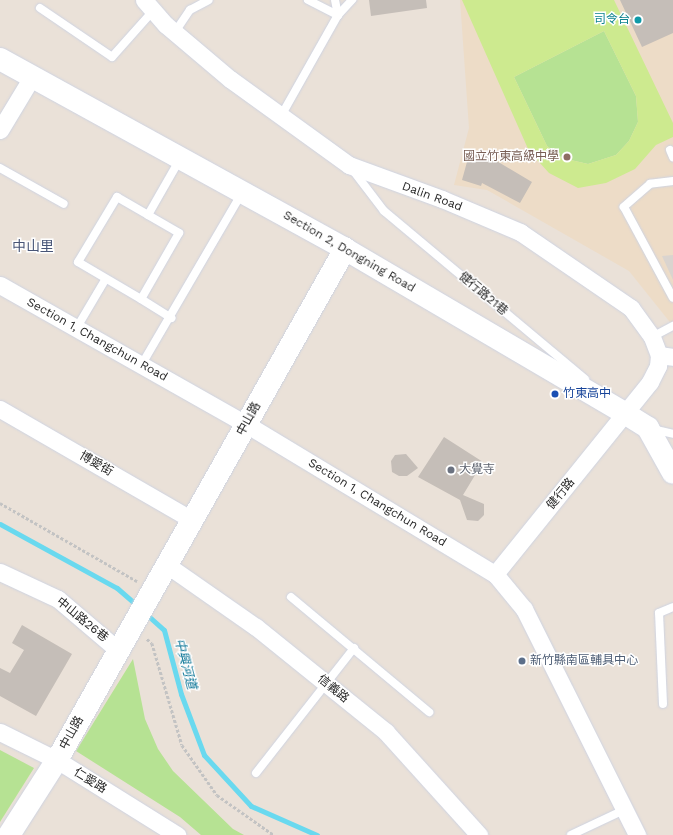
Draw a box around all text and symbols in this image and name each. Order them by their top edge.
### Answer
place label: 司令台 [594,13,630,27]
marker: 司令台 [633,15,643,25]
place label: 國立竹東高級中學 [463,150,559,164]
marker: 國立竹東高級中學 [562,152,572,162]
street label: Dalin Road [400,179,464,215]
street label: Section 2, Dongning Road [280,208,418,296]
district label: 中山里 [12,238,54,254]
street label: 健行路21巷 [456,269,510,319]
street label: Section 1, Changchun Road [24,295,170,385]
place label: 竹東高中 [563,387,611,401]
marker: 竹東高中 [550,389,560,399]
street label: 中山路 [234,400,264,438]
street label: 博愛街 [77,449,115,479]
street label: Section 1, Changchun Road [305,456,449,550]
place label: 大覺寺 [459,463,495,477]
marker: 大覺寺 [446,465,456,475]
street label: 健行路 [544,475,578,513]
street label: 中山路26巷 [53,595,111,645]
water label: 中興河道 [171,637,199,691]
place label: 新竹縣南區輔具中心 [530,654,638,668]
marker: 新竹縣南區輔具中心 [517,656,527,666]
street label: 信義路 [314,672,352,706]
street label: 中山路 [57,714,87,752]
street label: 仁愛路 [71,765,109,797]

